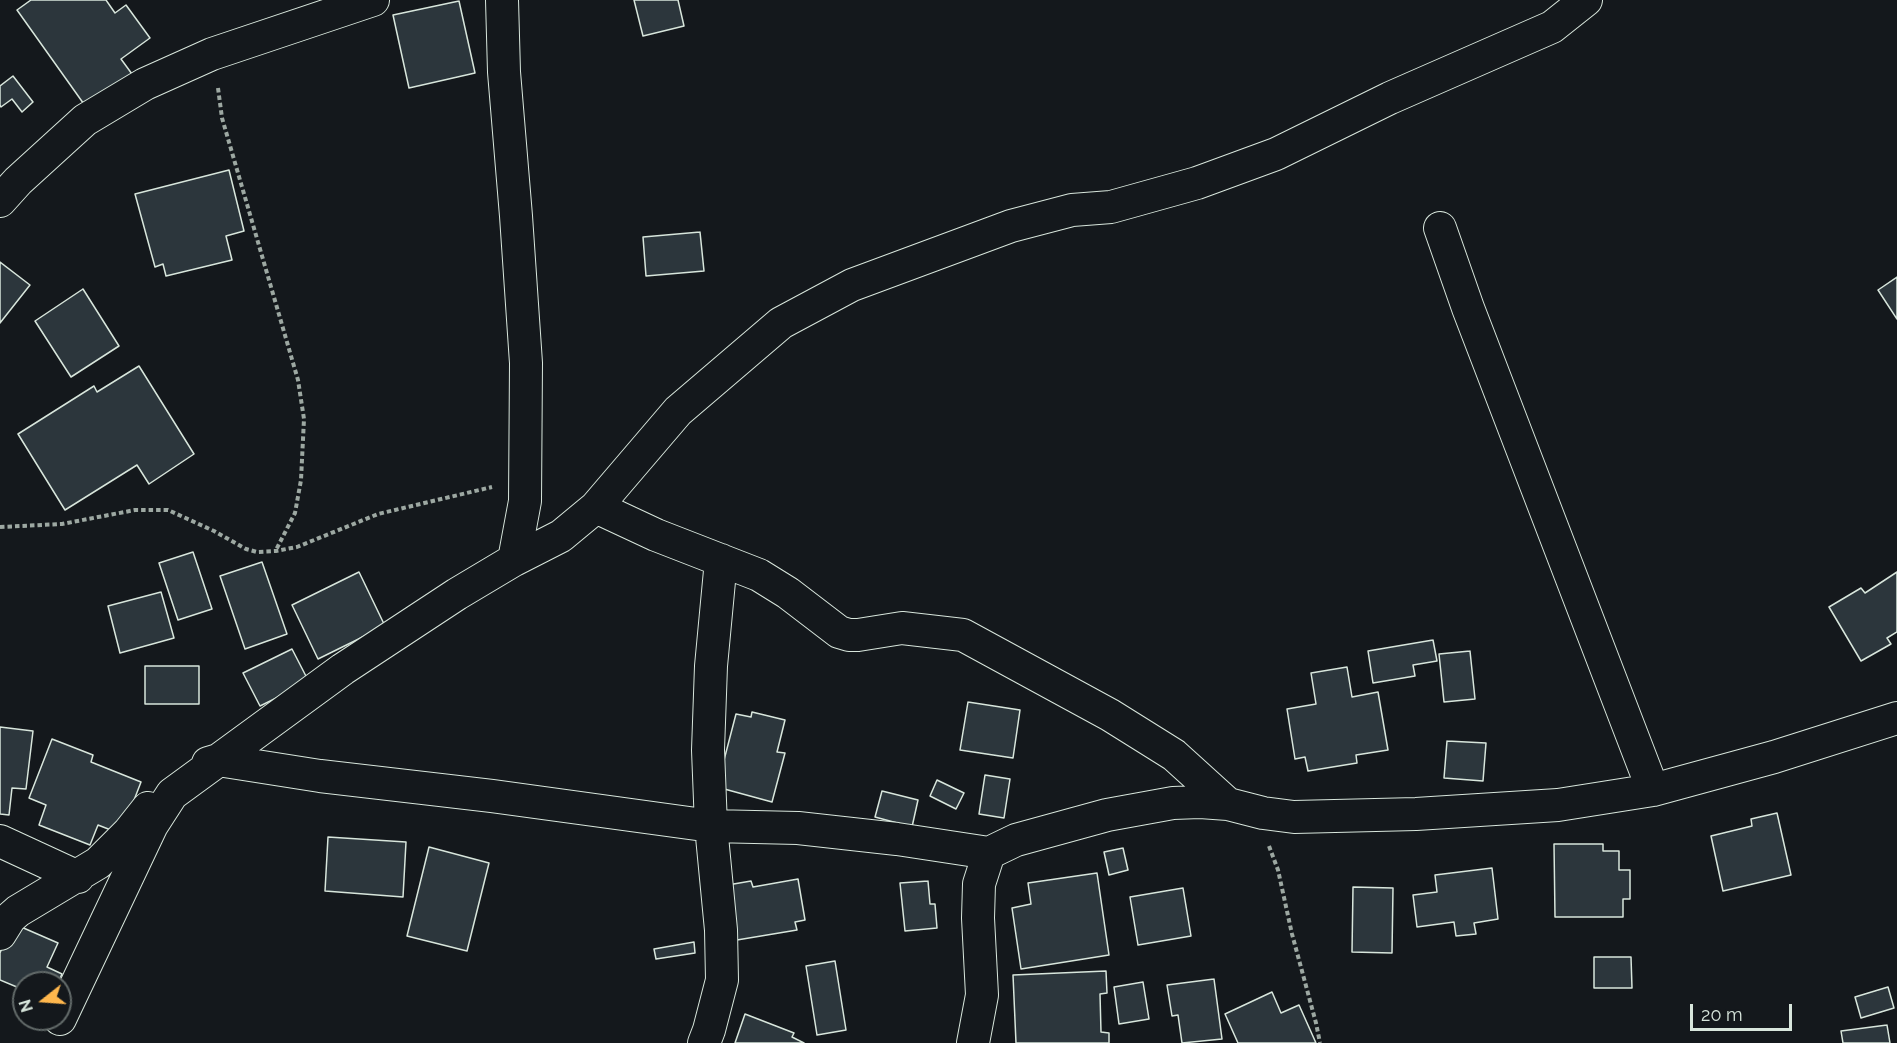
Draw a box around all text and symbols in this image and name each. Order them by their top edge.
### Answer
north arrow [12,971,72,1031]
scale bar [1693,992,1795,1030]
text: N [15,997,37,1014]
text: 20 m [1701,1004,1743,1025]

